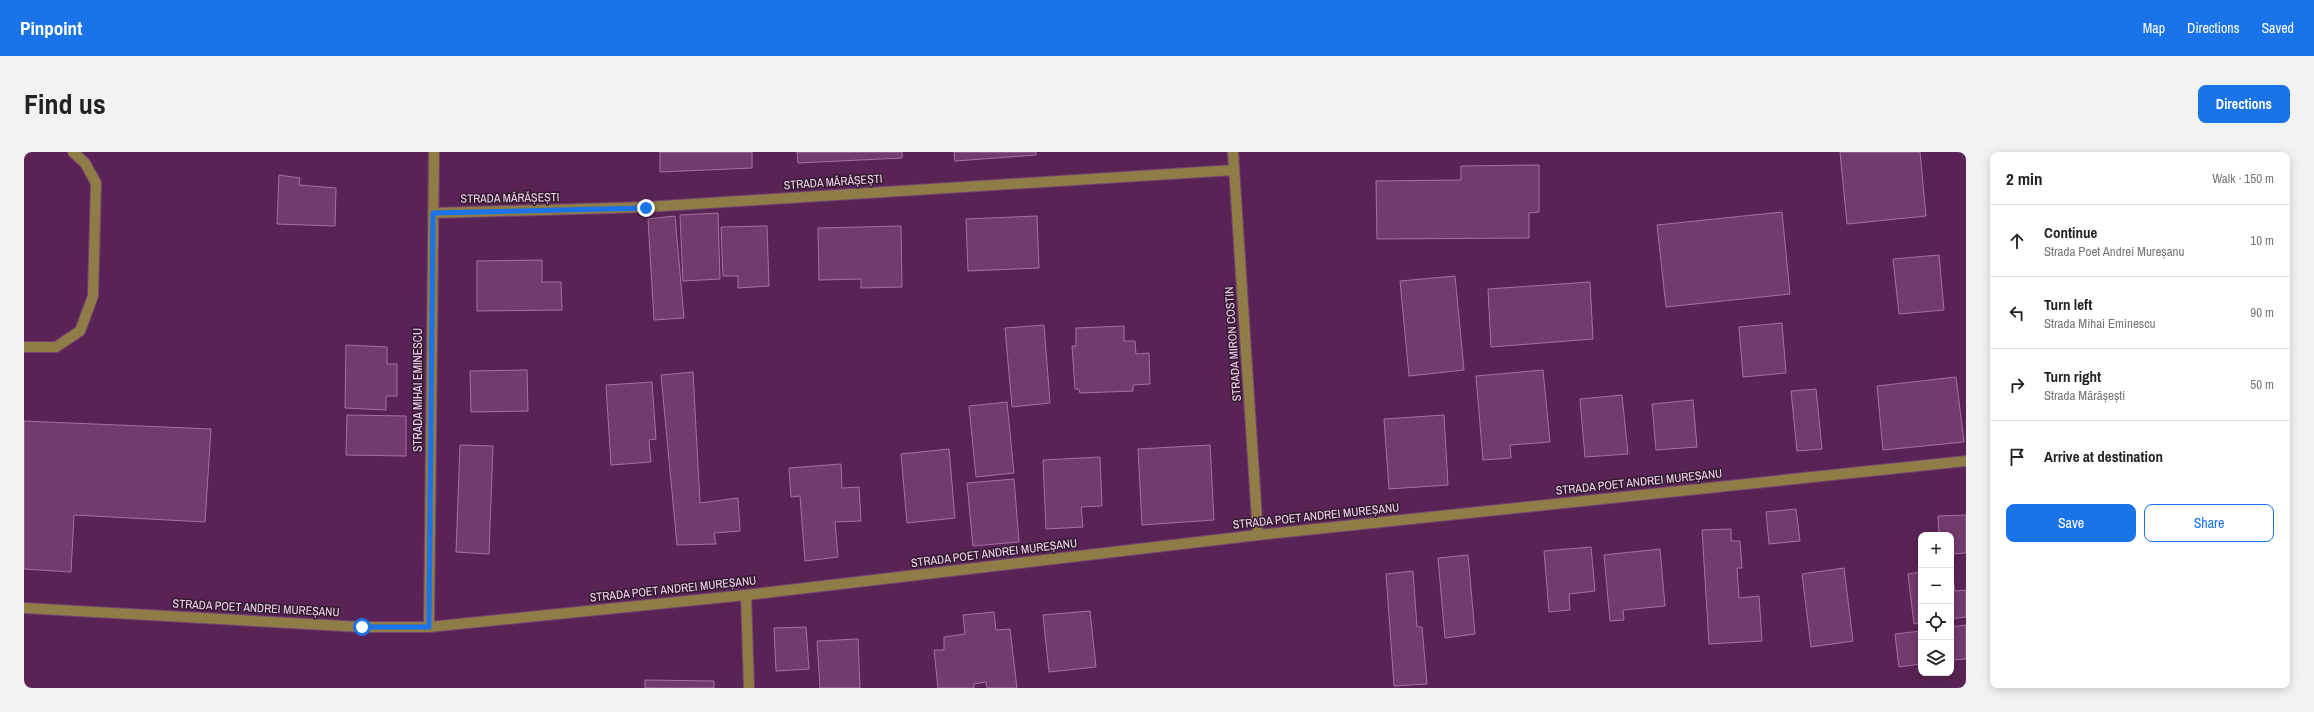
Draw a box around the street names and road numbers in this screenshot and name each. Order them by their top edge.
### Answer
street label: STRADA MĂRĂȘEȘTI [783,171,883,193]
street label: STRADA MĂRĂȘEȘTI [460,189,560,207]
street label: STRADA MIRON COSTIN [1221,286,1245,402]
street label: STRADA MIHAI EMINESCU [410,328,426,452]
street label: STRADA POET ANDREI MUREȘANU [1555,465,1723,499]
street label: STRADA POET ANDREI MUREȘANU [1232,499,1400,533]
street label: STRADA POET ANDREI MUREȘANU [910,535,1078,571]
street label: STRADA POET ANDREI MUREȘANU [589,572,757,606]
street label: STRADA POET ANDREI MUREȘANU [172,596,340,620]

